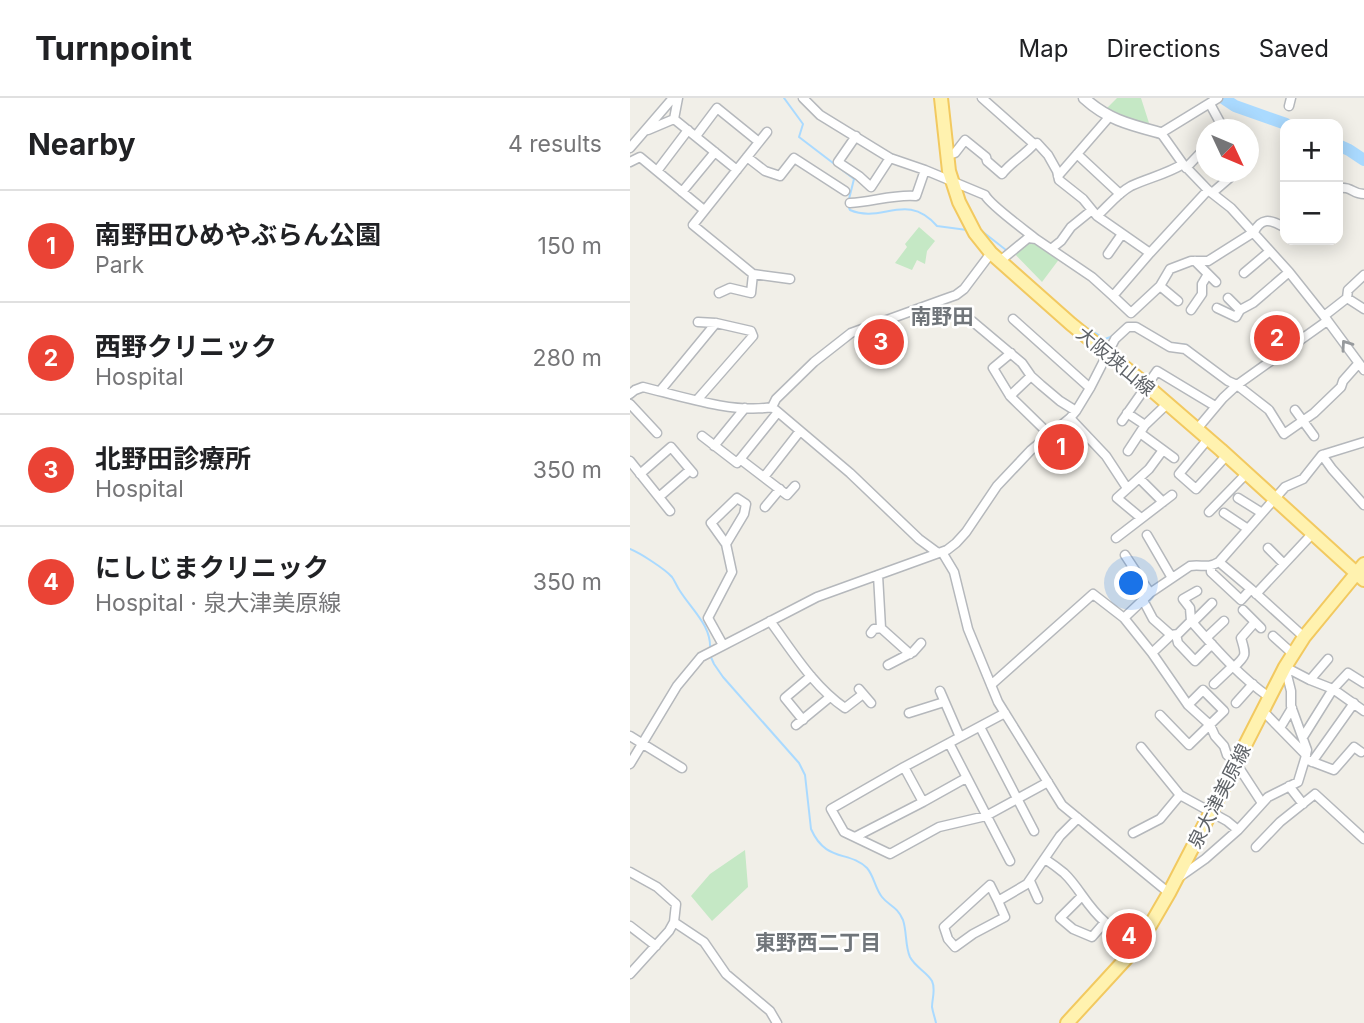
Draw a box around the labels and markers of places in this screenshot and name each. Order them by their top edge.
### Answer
pin: 2 [1254,312,1300,364]
pin: 3 [858,316,904,368]
pin: 1 [1038,421,1084,473]
pin: 4 [1106,910,1152,962]

